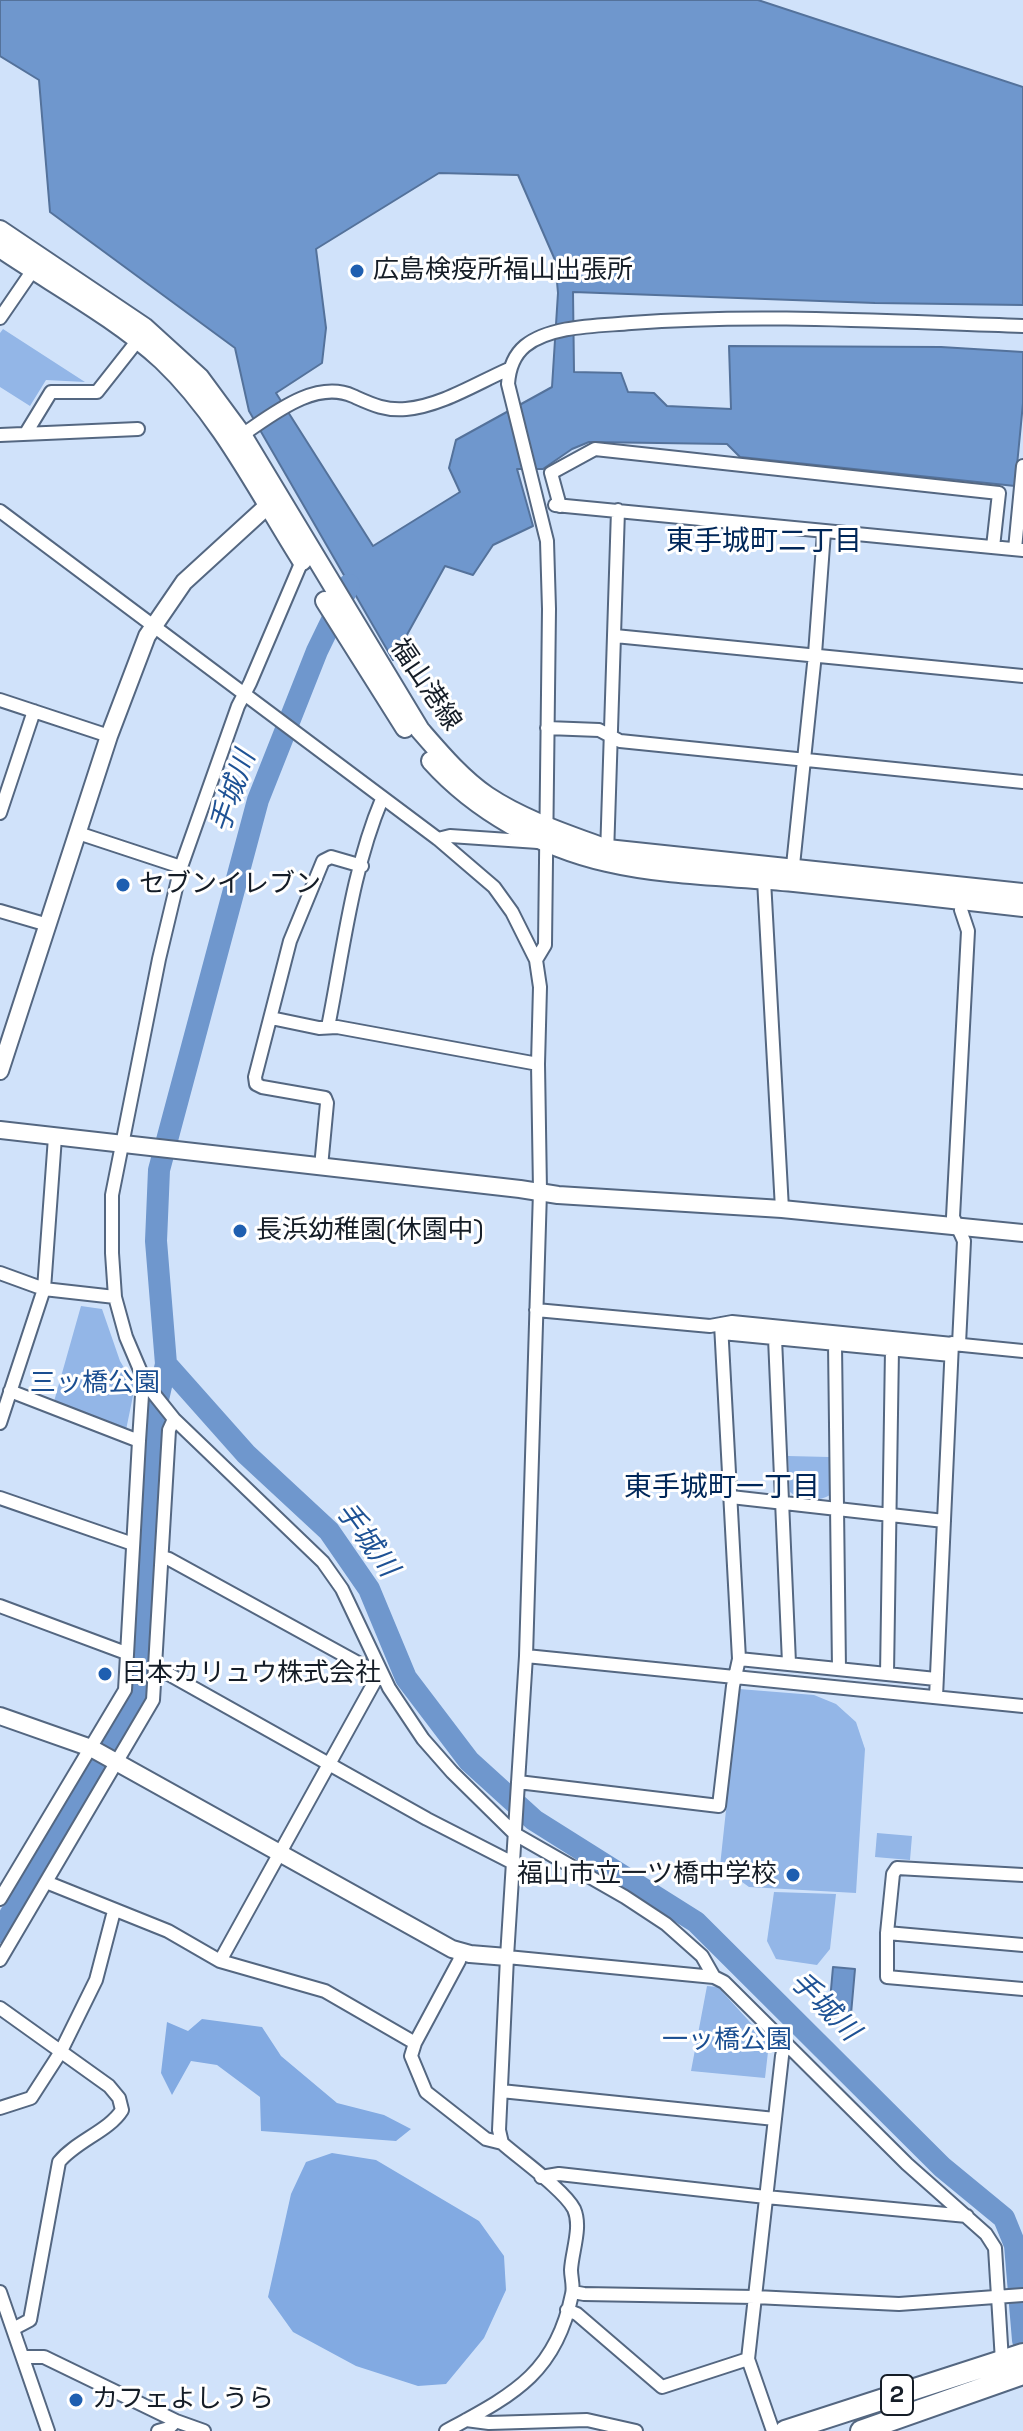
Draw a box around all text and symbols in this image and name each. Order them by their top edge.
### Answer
place label: 広島検疫所福山出張所 [373,255,633,287]
marker: 広島検疫所福山出張所 [348,262,366,280]
district label: 東手城町二丁目 [666,525,862,559]
street label: 福山港線 [383,633,467,737]
water label: 手城川 [204,747,264,837]
place label: セブンイレブン [139,869,321,901]
marker: セブンイレブン [114,876,132,894]
place label: 長浜幼稚園(休園中) [256,1215,484,1247]
marker: 長浜幼稚園(休園中) [231,1222,249,1240]
park label: 三ッ橋公園 [30,1368,160,1400]
district label: 東手城町一丁目 [624,1471,820,1505]
water label: 手城川 [328,1496,404,1584]
place label: 日本カリュウ株式会社 [121,1658,381,1690]
marker: 日本カリュウ株式会社 [96,1665,114,1683]
place label: 福山市立一ツ橋中学校 [517,1859,777,1891]
marker: 福山市立一ツ橋中学校 [784,1866,802,1884]
water label: 手城川 [782,1965,866,2049]
park label: 一ッ橋公園 [662,2025,792,2057]
road number: 2 [881,2375,913,2415]
place label: カフェよしうら [92,2384,274,2416]
marker: カフェよしうら [67,2391,85,2409]

